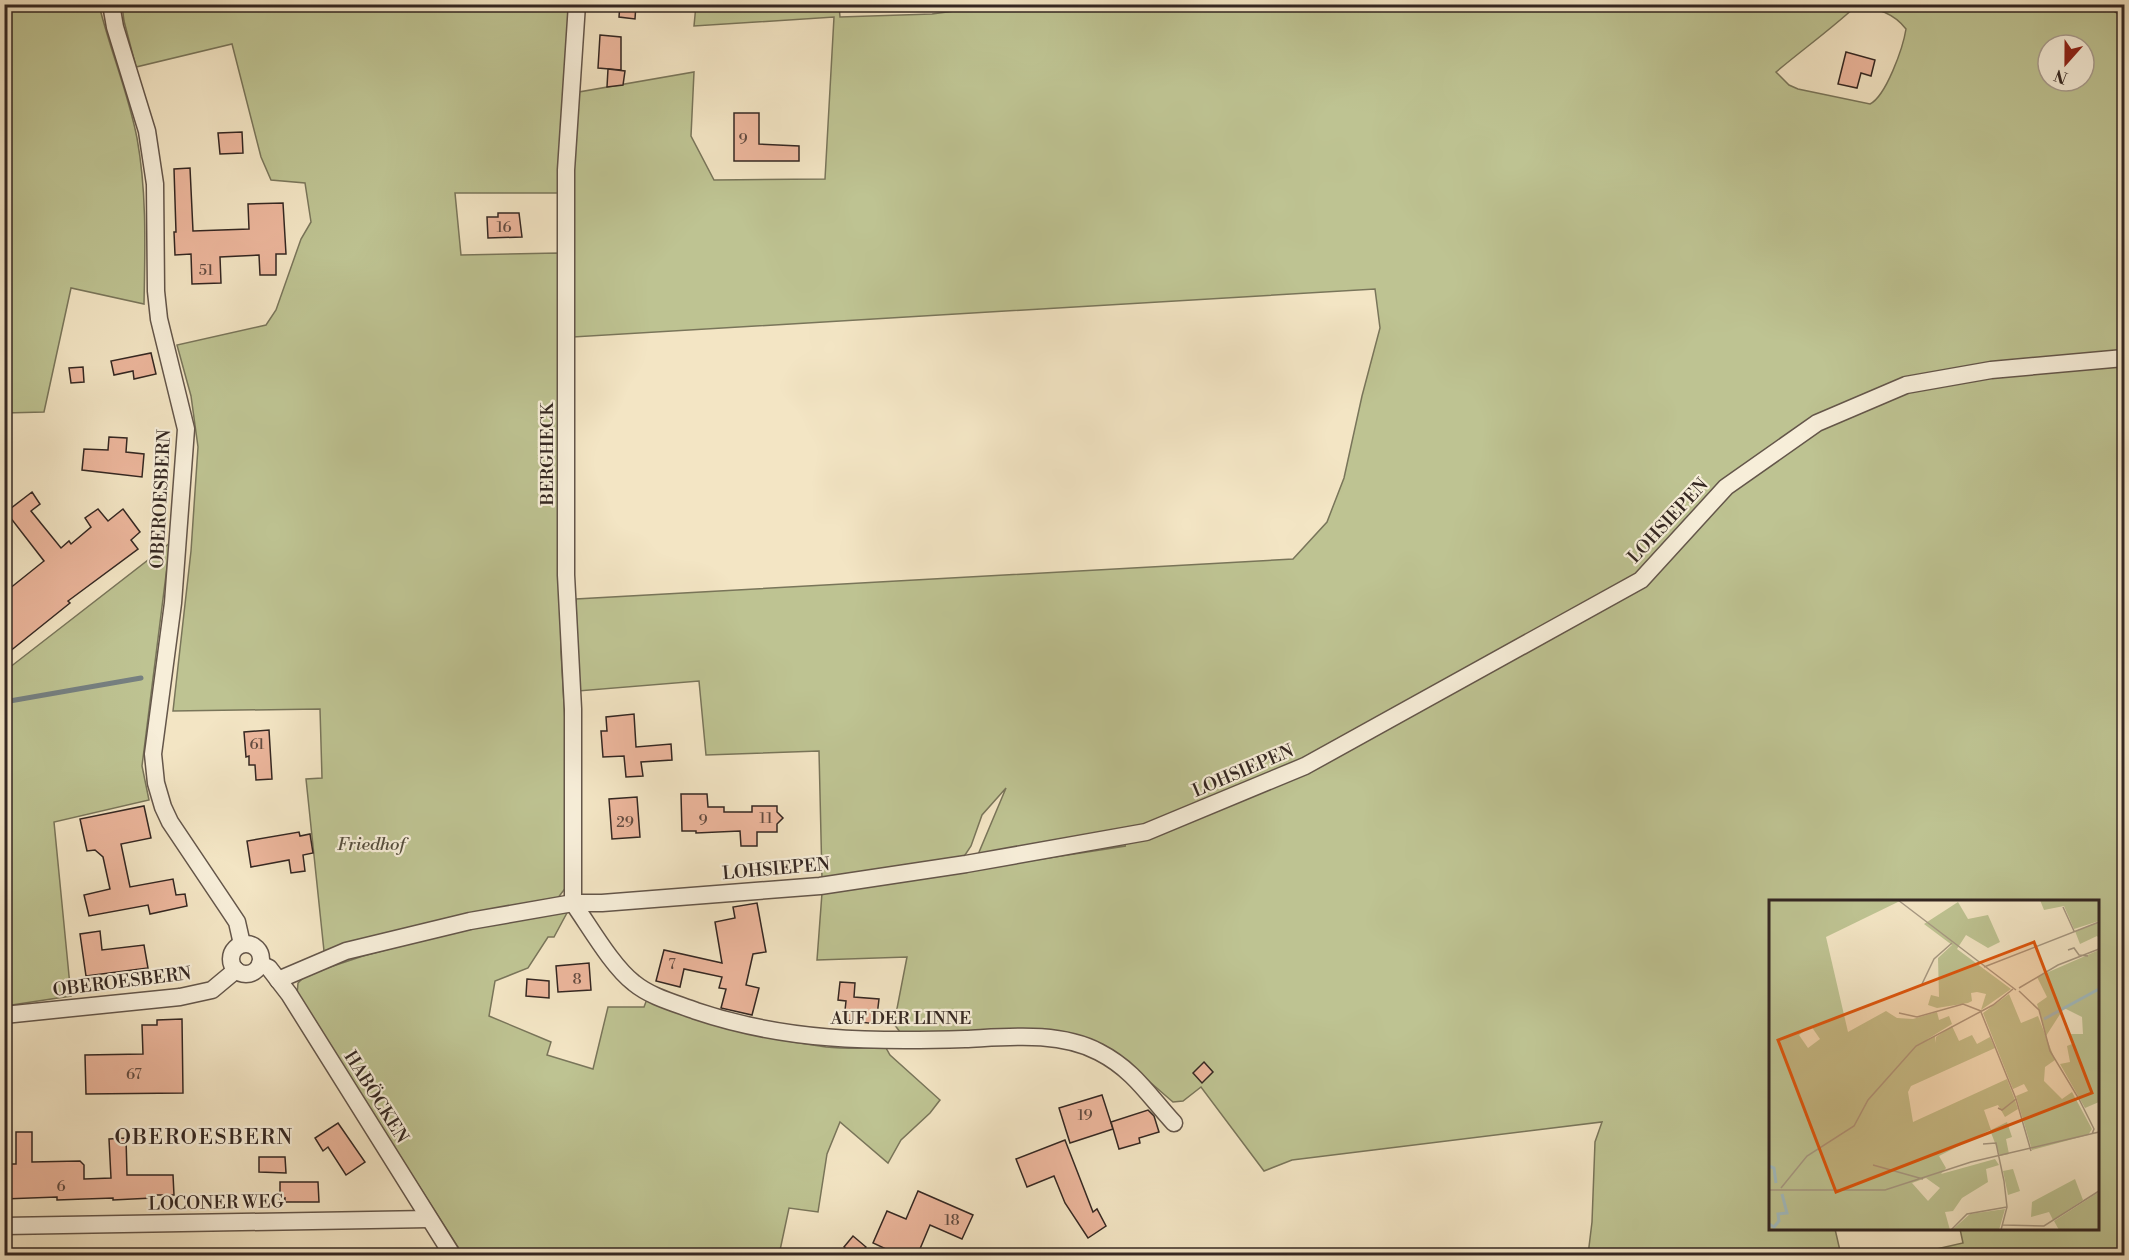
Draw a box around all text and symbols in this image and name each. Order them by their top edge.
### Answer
north arrow [2036,33,2096,93]
text: N [2051,64,2070,88]
house number: 9 [738,130,748,149]
house number: 16 [496,218,512,237]
house number: 51 [199,261,214,280]
street label: BERGHECK [536,401,559,507]
street label: OBEROESBERN [146,428,176,569]
street label: LOHSIEPEN [1623,473,1714,568]
house number: 61 [249,735,265,754]
street label: LOHSIEPEN [1189,739,1298,803]
house number: 11 [759,809,773,828]
house number: 9 [698,811,708,830]
house number: 29 [616,813,634,832]
park label: Friedhof [337,833,409,856]
street label: LOHSIEPEN [721,853,831,885]
inset map [1769,900,2099,1230]
house number: 7 [668,955,676,974]
street label: OBEROESBERN [51,962,193,1002]
house number: 8 [572,970,582,989]
street label: AUF DER LINNE [830,1007,971,1030]
street label: HABÖCKEN [338,1046,414,1148]
house number: 67 [126,1065,142,1084]
house number: 19 [1077,1106,1093,1125]
district label: OBEROESBERN [114,1125,294,1151]
house number: 6 [56,1177,66,1196]
street label: LOCONER WEG [148,1190,285,1216]
house number: 18 [944,1211,960,1230]

